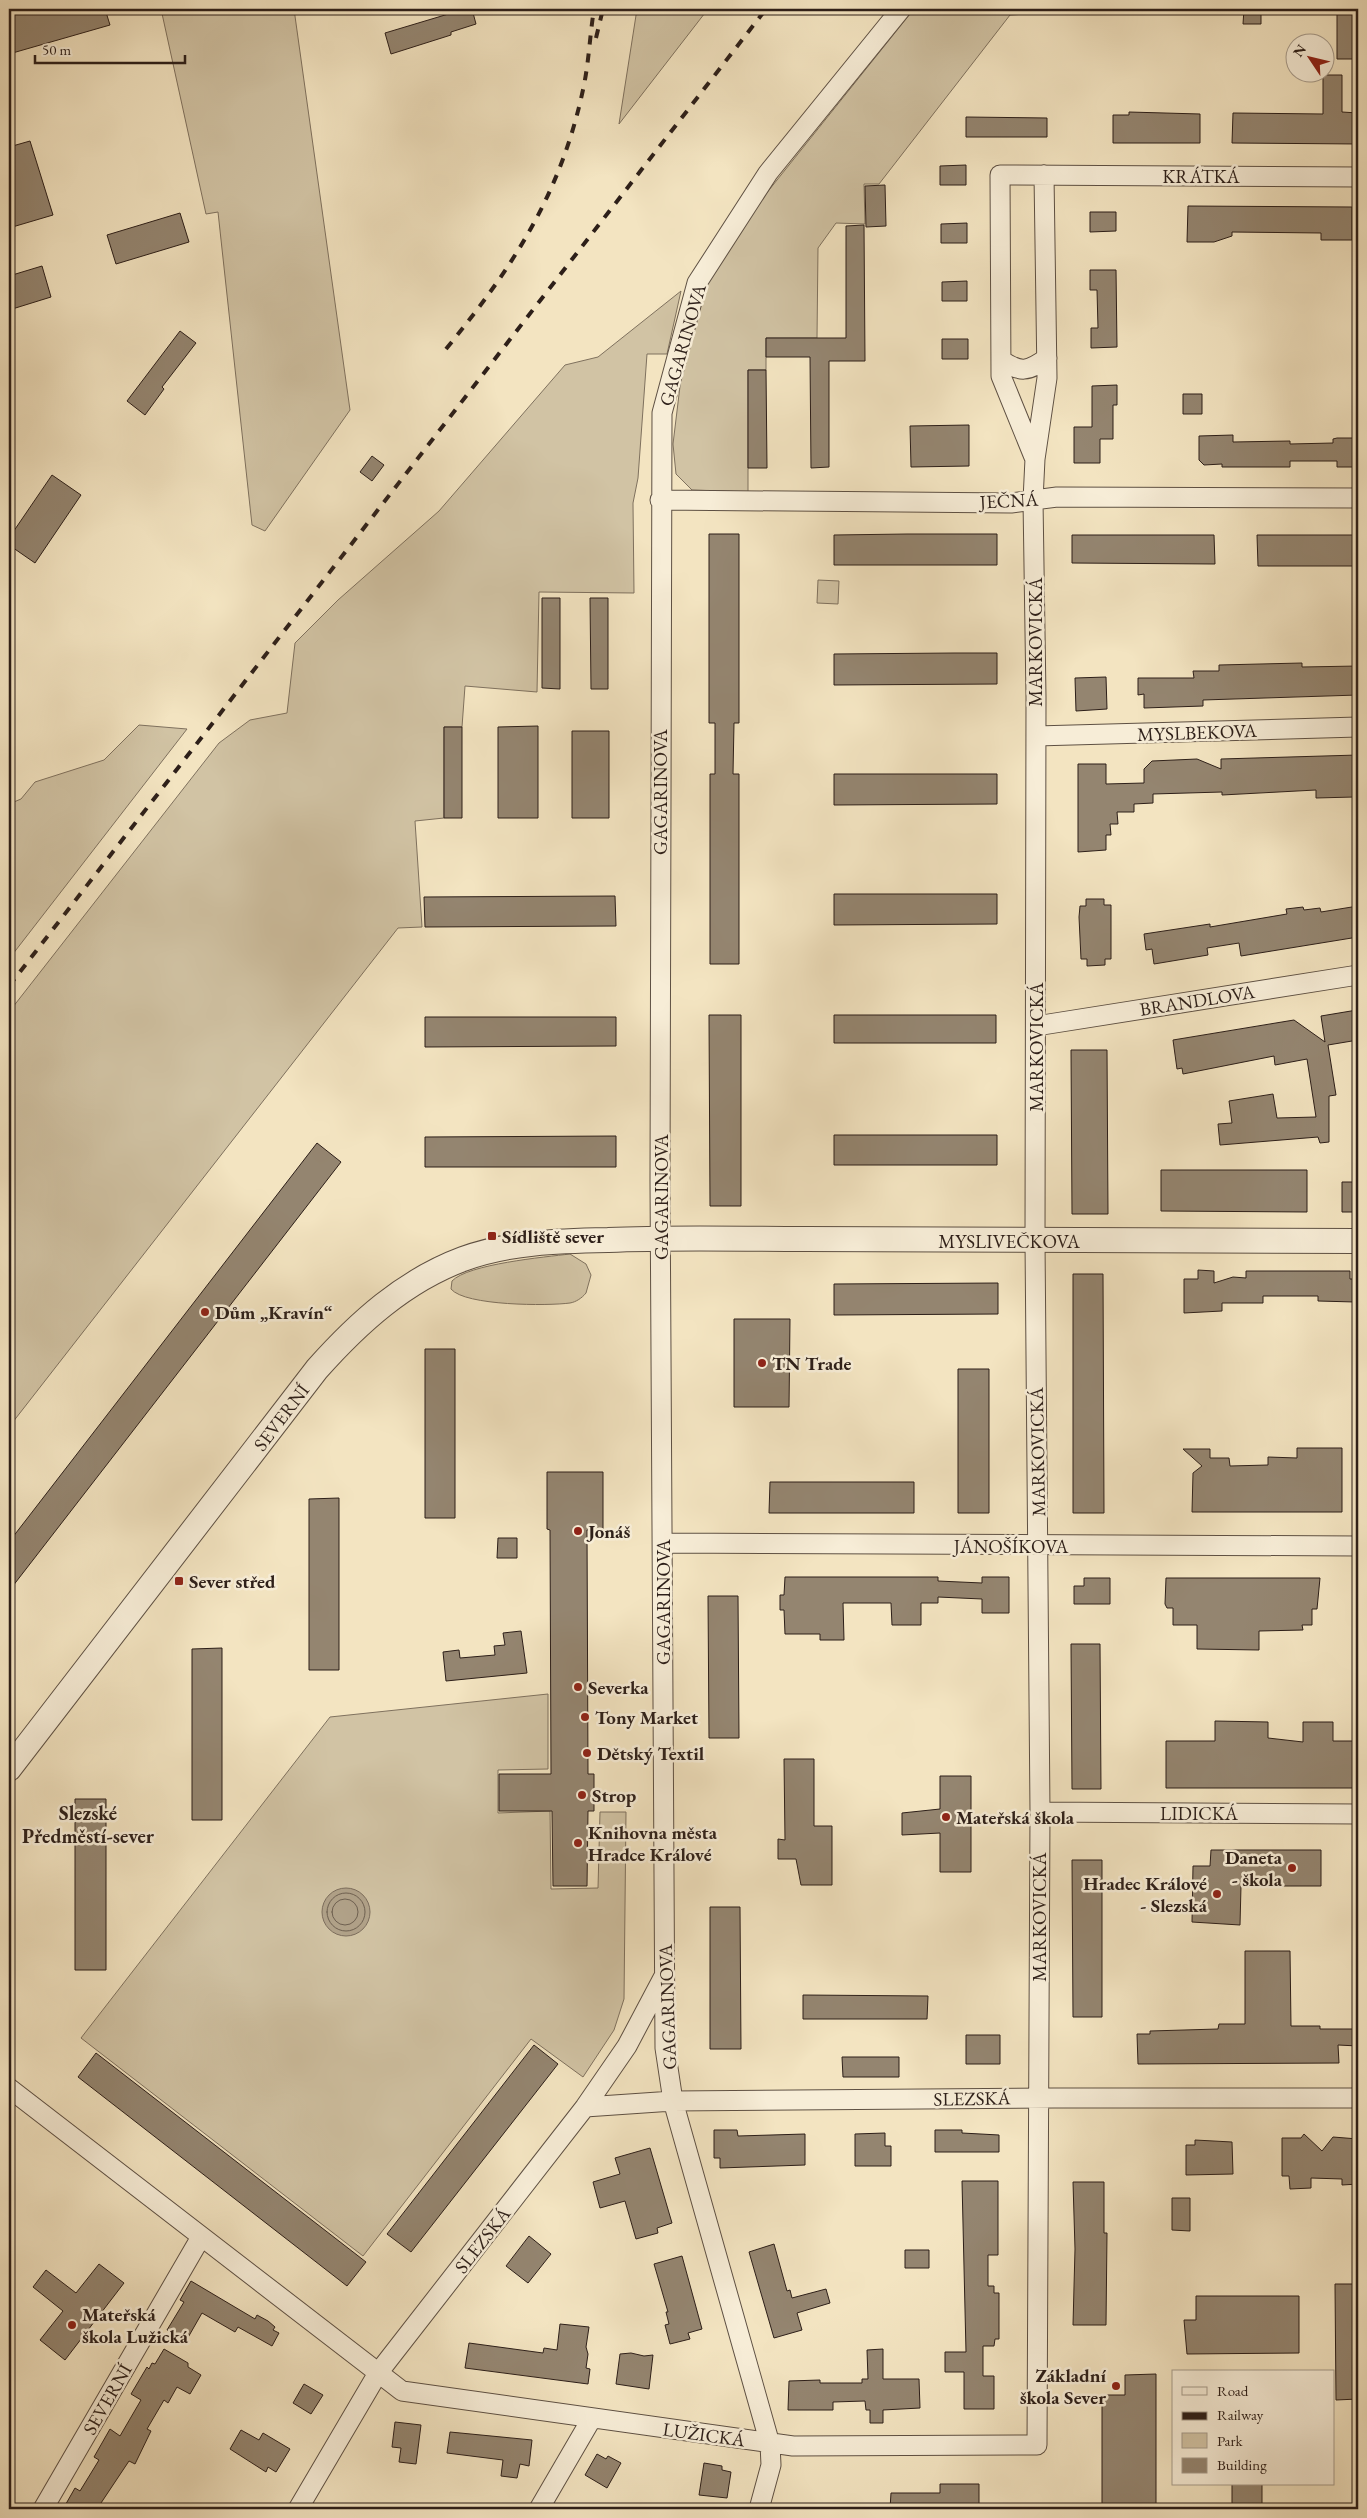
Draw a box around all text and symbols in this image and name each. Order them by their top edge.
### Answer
scale bar [35,32,185,64]
north arrow [1284,32,1334,82]
text: 50 m [42,40,71,59]
text: N [1289,40,1310,60]
street label: KRÁTKÁ [1162,164,1241,189]
street label: GAGARINOVA [653,280,712,409]
street label: JEČNÁ [977,486,1040,515]
street label: MARKOVICKÁ [1023,576,1048,707]
street label: MYSLBEKOVA [1137,718,1258,747]
street label: GAGARINOVA [648,728,673,855]
street label: BRANDLOVA [1138,979,1257,1022]
street label: MARKOVICKÁ [1024,981,1049,1112]
street label: GAGARINOVA [649,1133,674,1260]
place label: Sídliště sever [502,1224,604,1249]
street label: MYSLIVEČKOVA [938,1229,1081,1254]
marker: Sídliště sever [486,1230,498,1242]
place label: Dům „Kravín“ [215,1300,332,1325]
marker: Dům „Kravín“ [199,1306,211,1318]
place label: TN Trade [772,1351,852,1376]
marker: TN Trade [756,1357,768,1369]
street label: SEVERNÍ [248,1378,315,1456]
street label: MARKOVICKÁ [1024,1386,1051,1517]
place label: Jonáš [586,1519,630,1544]
marker: Jonáš [572,1525,584,1537]
street label: JÁNOŠÍKOVA [952,1534,1069,1559]
street label: GAGARINOVA [651,1538,676,1665]
place label: Sever střed [189,1569,276,1594]
marker: Sever střed [173,1575,185,1587]
place label: Severka [588,1675,649,1700]
marker: Severka [572,1681,584,1693]
place label: Tony Market [595,1705,698,1730]
marker: Tony Market [579,1711,591,1723]
place label: Dětský Textil [597,1741,705,1766]
marker: Dětský Textil [581,1747,593,1759]
place label: Strop [592,1783,637,1808]
marker: Strop [576,1789,588,1801]
district label: Slezské Předměstí-sever [22,1800,155,1849]
street label: LIDICKÁ [1160,1801,1239,1826]
place label: Mateřská škola [956,1805,1075,1830]
marker: Mateřská škola [940,1811,952,1823]
place label: Knihovna města Hradce Králové [588,1820,718,1867]
marker: Knihovna města Hradce Králové [572,1837,584,1849]
place label: Daneta - škola [1225,1845,1283,1892]
street label: MARKOVICKÁ [1027,1851,1052,1982]
marker: Daneta - škola [1286,1862,1298,1874]
place label: Hradec Králové - Slezská [1083,1871,1208,1918]
marker: Hradec Králové - Slezská [1211,1888,1223,1900]
street label: GAGARINOVA [653,1943,682,2070]
street label: SLEZSKÁ [933,2085,1012,2112]
street label: SLEZSKÁ [449,2202,516,2278]
place label: Mateřská škola Lužická [82,2302,189,2349]
marker: Mateřská škola Lužická [66,2319,78,2331]
street label: SEVERNÍ [77,2359,138,2439]
place label: Základní škola Sever [1020,2363,1106,2410]
legend [1172,2370,1334,2486]
marker: Základní škola Sever [1110,2380,1122,2392]
text: Road [1217,2381,1249,2400]
text: Railway [1217,2405,1264,2424]
street label: LUŽICKÁ [661,2416,747,2453]
text: Park [1217,2431,1244,2450]
text: Building [1217,2455,1267,2474]

